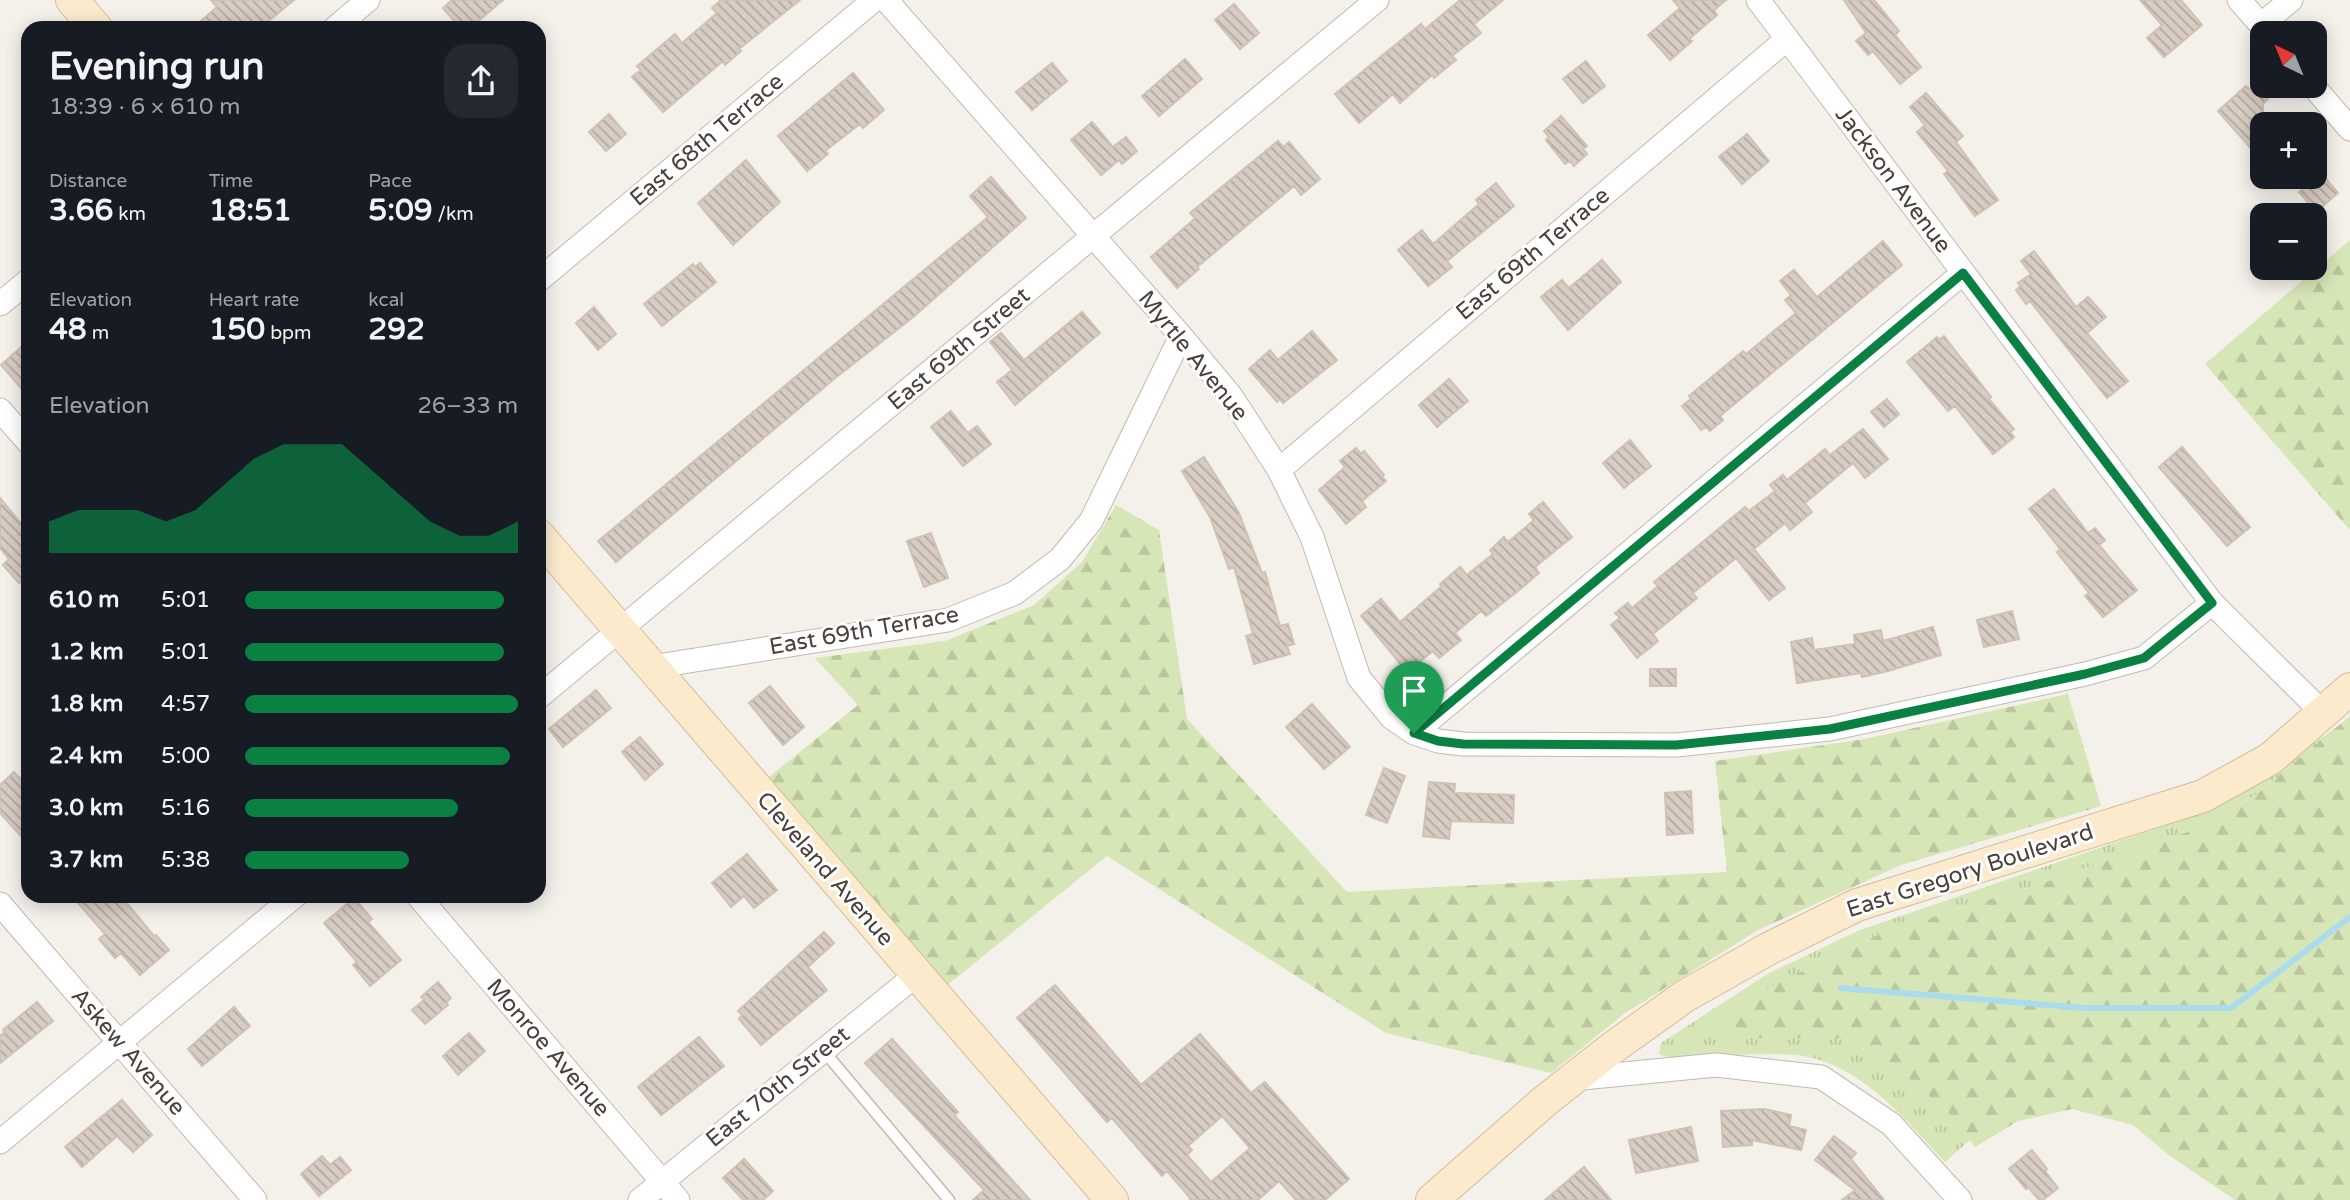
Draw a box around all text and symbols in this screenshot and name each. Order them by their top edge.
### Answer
north arrow [2250,21,2328,98]
map controls [2250,21,2327,280]
text: Evening run [49,44,264,90]
button: share [444,44,518,118]
street label: East 68th Terrace [624,68,790,212]
text: 18:39 · 6 × 610 m [49,93,240,121]
street label: Jackson Avenue [1829,101,1957,259]
button: + [2250,112,2327,189]
text: Distance [49,170,127,192]
text: Time [209,170,253,192]
text: Pace [368,170,412,192]
street label: East 69th Terrace [1450,182,1616,326]
text: 3.66 [49,192,113,229]
text: 18:51 [209,192,292,229]
text: 5:09 [368,192,433,229]
text: km [113,203,146,225]
text: /km [433,203,474,225]
button: − [2250,203,2327,280]
street label: East 69th Street [882,281,1036,416]
street label: Myrtle Avenue [1132,285,1254,427]
text: Elevation [49,289,132,311]
text: Heart rate [209,289,299,311]
text: kcal [368,289,404,311]
text: 48 [49,311,87,348]
text: 150 [209,311,265,348]
text: 292 [368,311,425,348]
text: m [87,322,109,344]
text: bpm [265,322,312,344]
text: Elevation [49,392,150,420]
text: 26–33 m [417,392,518,420]
text: 610 m [49,586,119,614]
text: 5:01 [161,586,210,614]
street label: East 69th Terrace [767,601,961,661]
text: 1.2 km [49,638,124,666]
text: 5:01 [161,638,210,666]
pin [1384,661,1444,733]
icon: arrive [1395,672,1433,710]
text: 1.8 km [49,690,123,718]
text: 4:57 [161,690,210,718]
text: 2.4 km [49,742,123,770]
text: 5:00 [161,742,210,770]
street label: Cleveland Avenue [750,786,900,952]
text: 3.0 km [49,794,124,822]
text: 5:16 [161,794,210,822]
street label: East Gregory Boulevard [1843,818,2097,924]
text: 3.7 km [49,846,123,874]
text: 5:38 [161,846,210,874]
street label: Monroe Avenue [480,973,616,1123]
street label: Askew Avenue [65,982,191,1122]
street label: East 70th Street [701,1020,856,1153]

